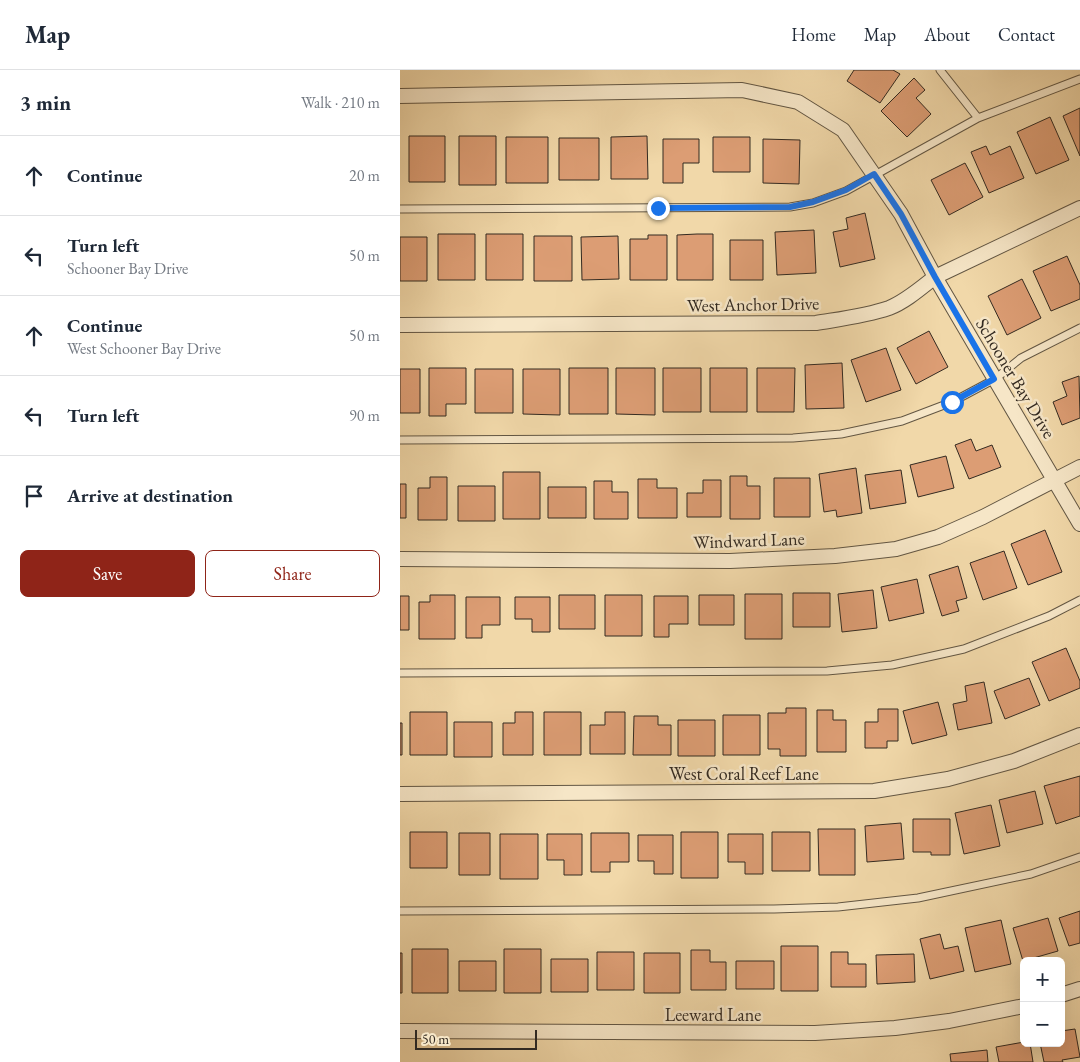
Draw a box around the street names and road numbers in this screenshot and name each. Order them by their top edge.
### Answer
street label: West Anchor Drive [687,291,819,317]
street label: Schooner Bay Drive [971,314,1061,442]
street label: Windward Lane [693,527,805,553]
street label: West Coral Reef Lane [669,762,819,785]
street label: Leeward Lane [665,1003,761,1026]

